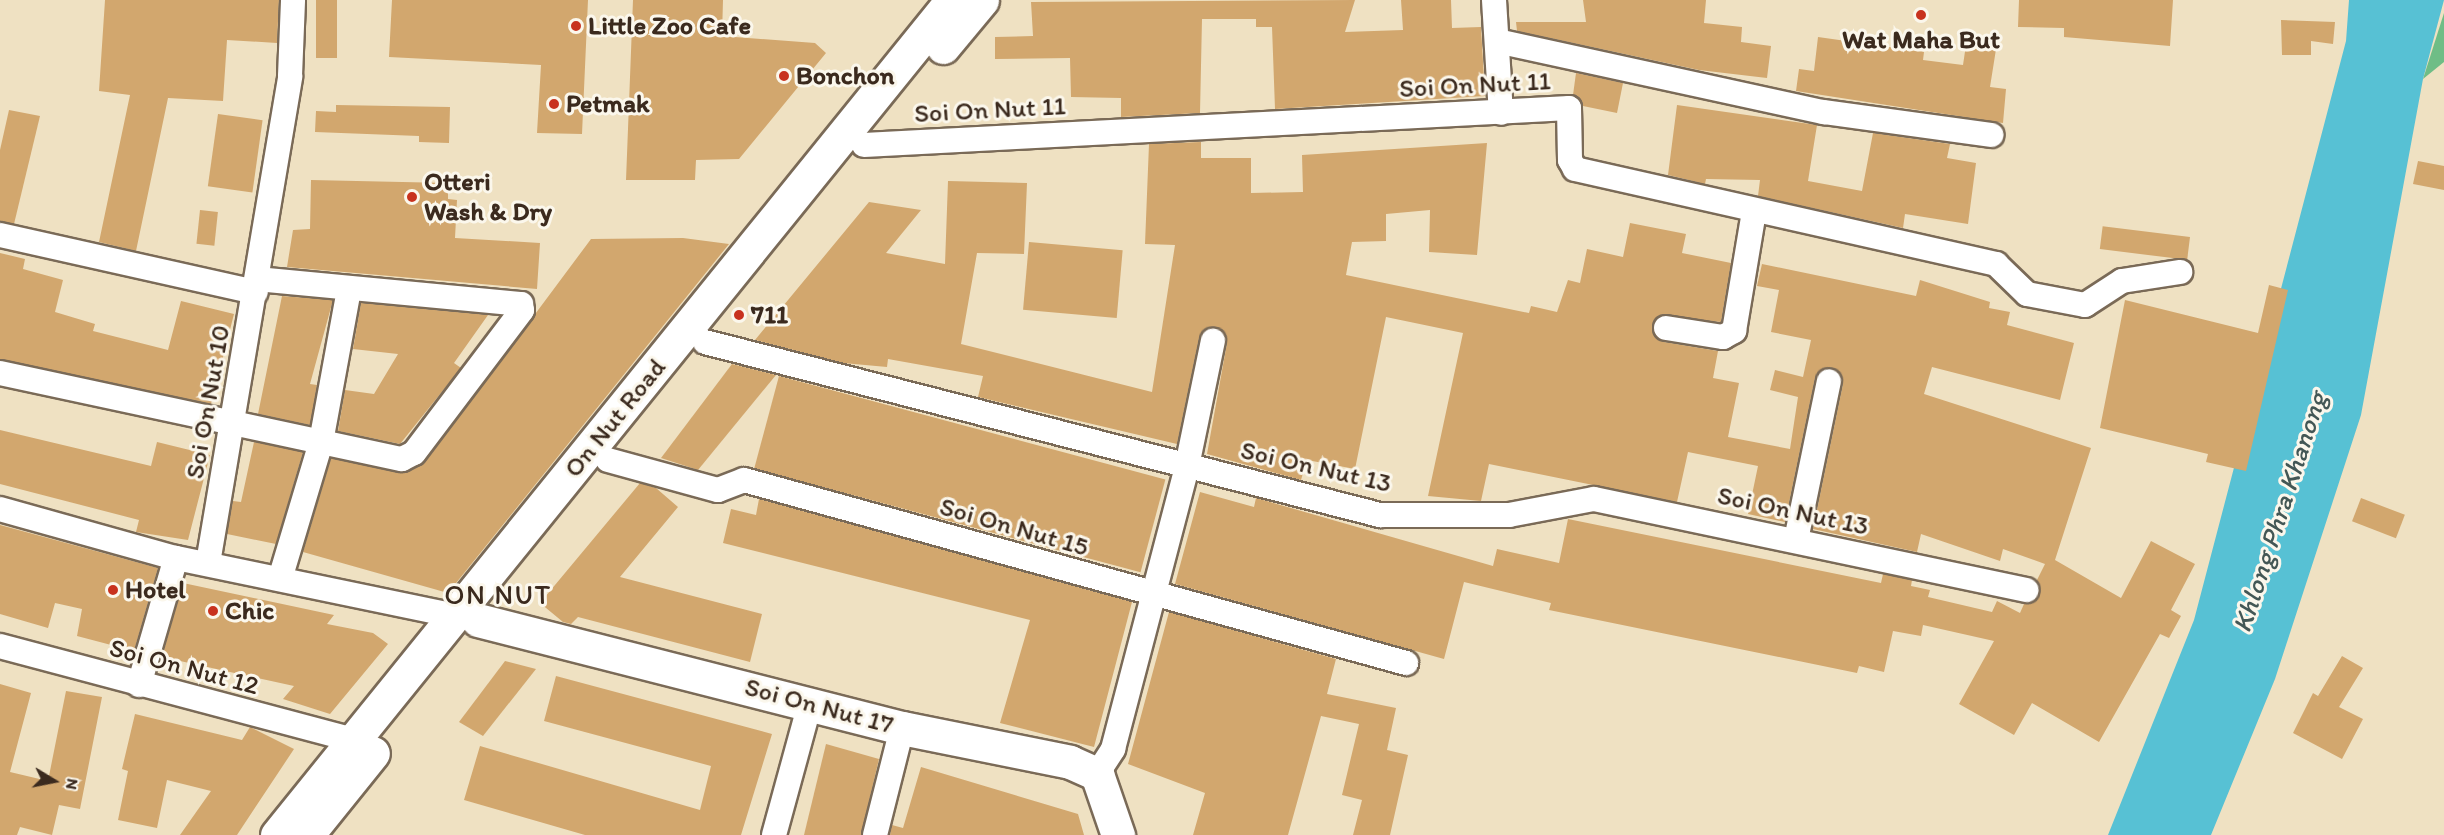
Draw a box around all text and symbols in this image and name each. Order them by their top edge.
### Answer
marker: Wat Maha But [1914,8,1928,22]
place label: Little Zoo Cafe [588,10,751,42]
marker: Little Zoo Cafe [569,19,583,33]
place label: Wat Maha But [1842,24,2000,56]
place label: Bonchon [796,60,894,92]
street label: Soi On Nut 11 [1399,65,1551,105]
marker: Bonchon [777,69,791,83]
place label: Petmak [566,88,649,120]
street label: Soi On Nut 11 [914,90,1066,130]
marker: Petmak [547,97,561,111]
place label: Otteri Wash & Dry [424,166,552,228]
marker: Otteri Wash & Dry [405,190,419,204]
place label: 711 [751,299,788,331]
marker: 711 [732,308,746,322]
street label: Soi On Nut 10 [179,323,237,481]
street label: On Nut Road [558,353,672,483]
water label: Khlong Phra Khanong [2225,387,2333,637]
street label: Soi On Nut 13 [1238,435,1394,499]
street label: Soi On Nut 13 [1715,480,1871,542]
street label: Soi On Nut 15 [936,491,1092,563]
place label: Hotel [125,574,186,606]
district label: ON NUT [444,577,552,611]
marker: Hotel [106,583,120,597]
place label: Chic [225,595,274,627]
marker: Chic [206,604,220,618]
street label: Soi On Nut 12 [106,632,262,702]
street label: Soi On Nut 17 [741,671,897,741]
north arrow [24,751,84,811]
text: N [62,777,83,791]

